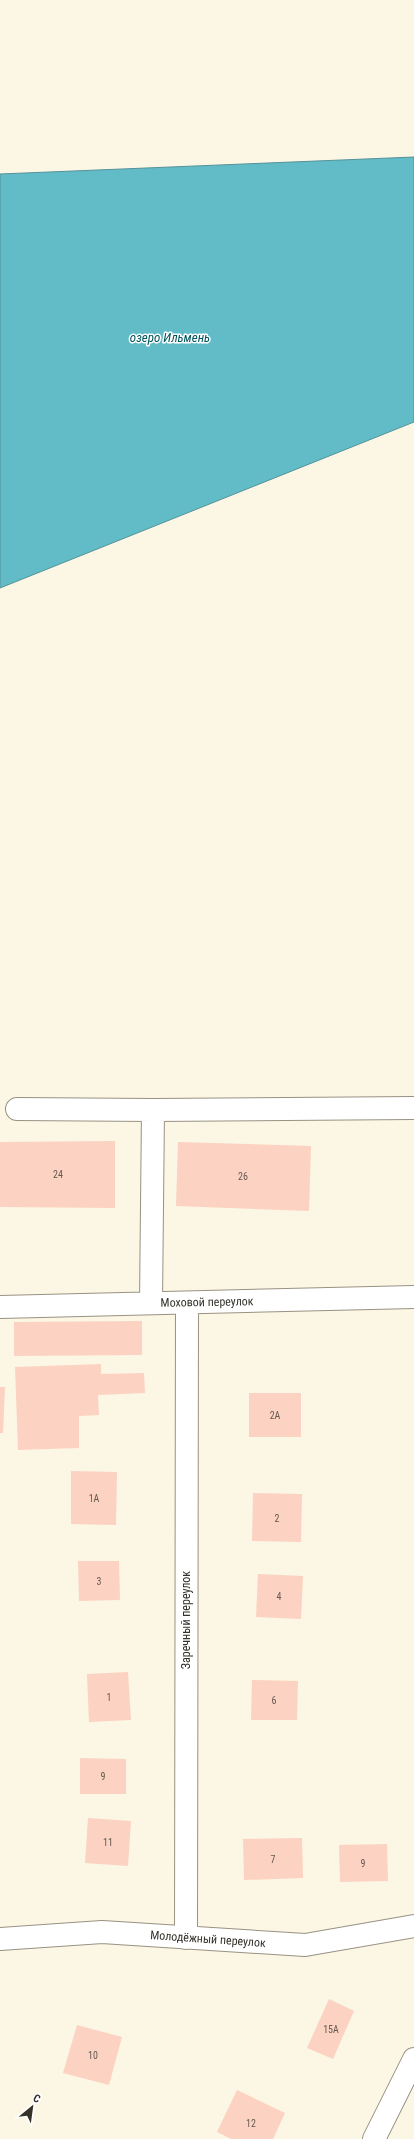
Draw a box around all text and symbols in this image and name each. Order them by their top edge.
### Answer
water label: озеро Ильмень [130,330,210,345]
house number: 24 [53,1169,63,1180]
house number: 26 [238,1171,248,1182]
street label: Моховой переулок [160,1294,254,1310]
house number: 2А [270,1410,281,1421]
house number: 1А [89,1493,100,1504]
house number: 2 [275,1513,280,1524]
street label: Заречный переулок [179,1571,193,1669]
house number: 3 [97,1576,102,1587]
house number: 4 [277,1591,282,1602]
house number: 1 [107,1692,111,1703]
house number: 6 [272,1695,277,1706]
house number: 9 [101,1771,106,1782]
house number: 11 [103,1837,113,1848]
house number: 7 [271,1854,276,1865]
house number: 9 [361,1858,366,1869]
street label: Молодёжный переулок [150,1928,266,1950]
house number: 15А [323,2024,339,2035]
house number: 10 [88,2050,98,2061]
north arrow [12,2087,52,2127]
text: С [31,2091,43,2106]
house number: 12 [246,2118,256,2129]

